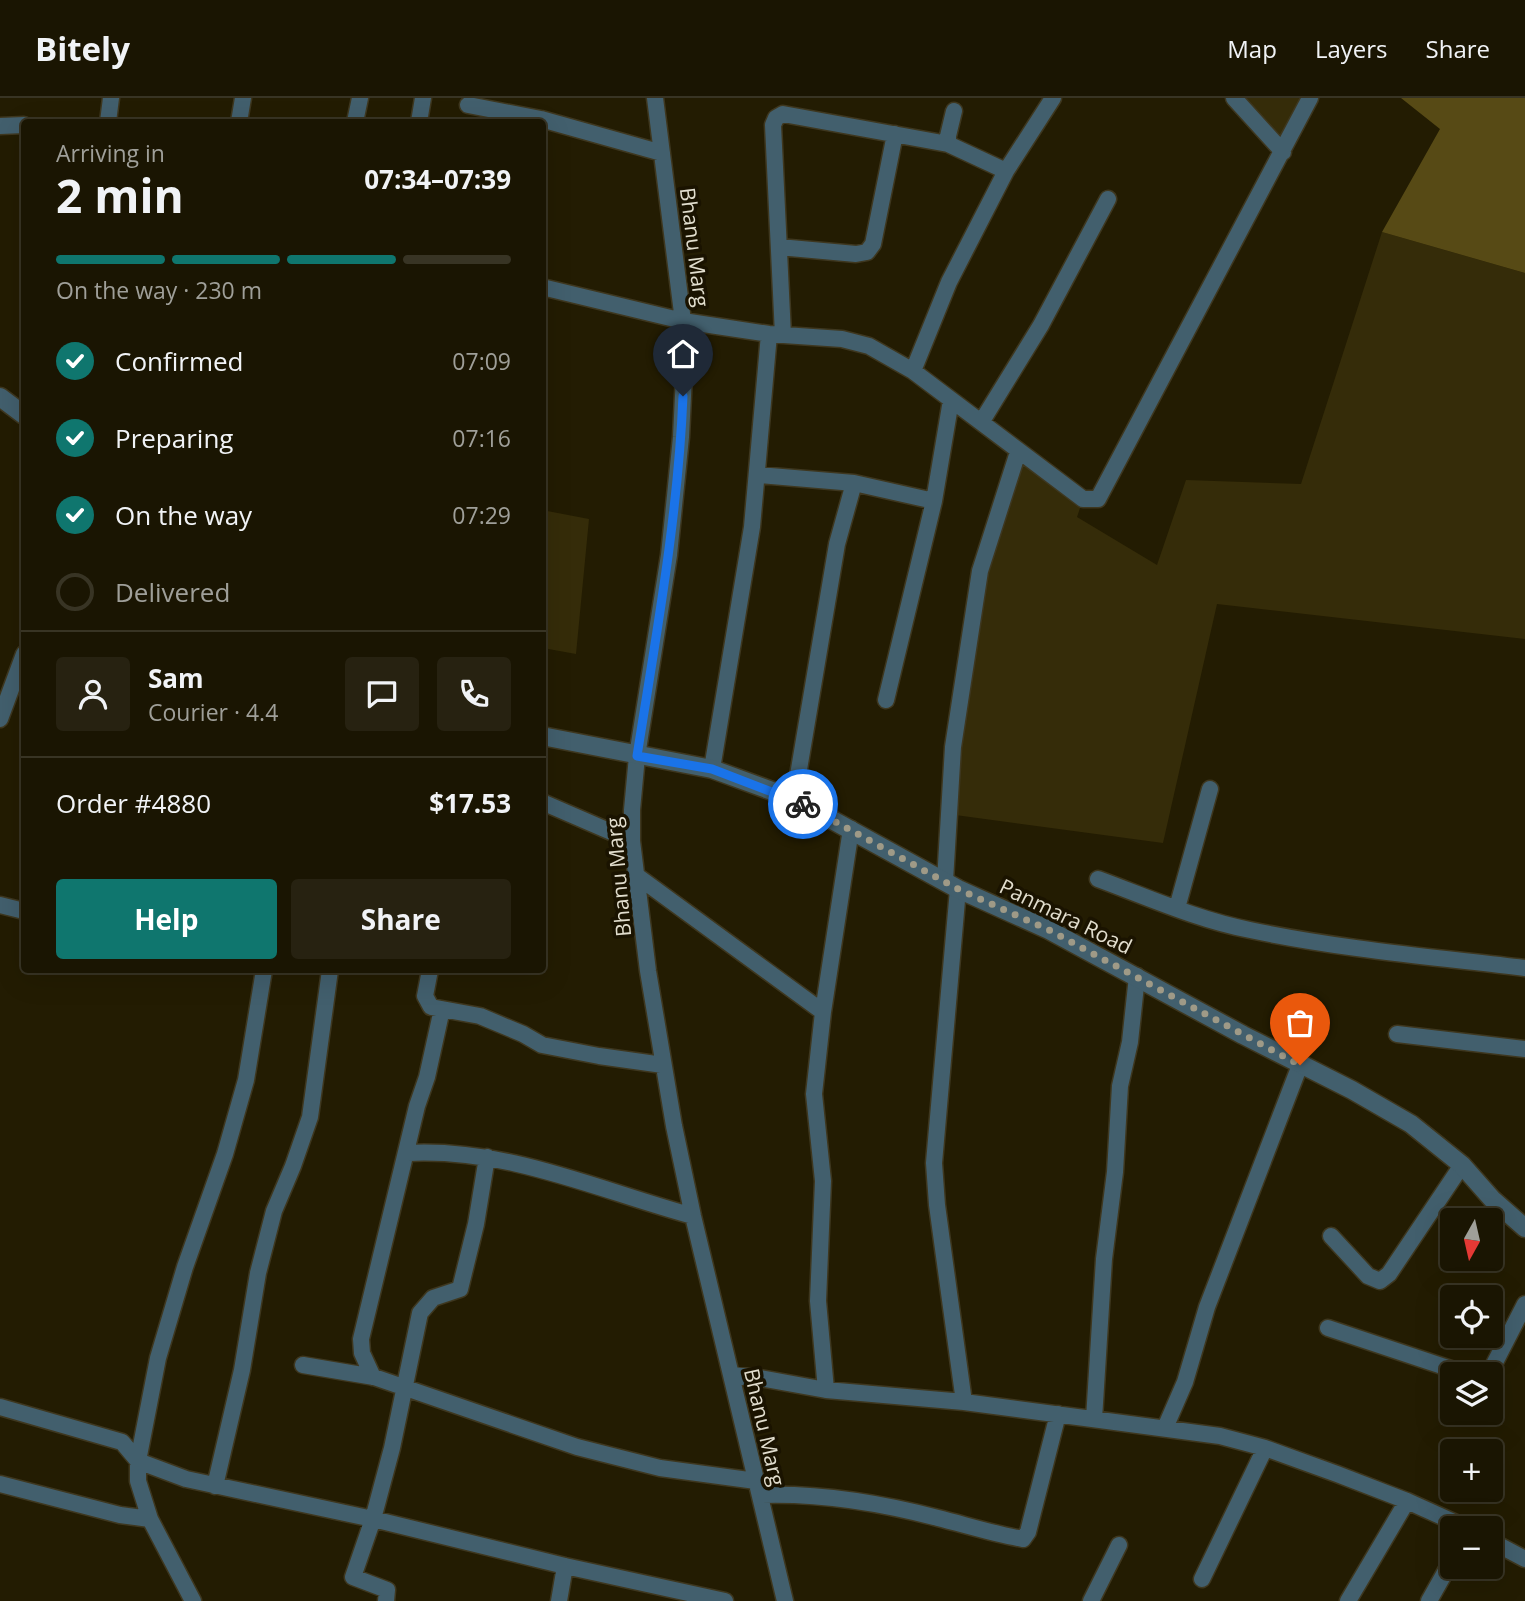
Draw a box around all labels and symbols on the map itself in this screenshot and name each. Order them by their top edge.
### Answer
street label: Bhanu Marg [674,186,716,308]
pin [653,324,713,396]
courier [768,769,838,839]
street label: Bhanu Marg [599,816,637,938]
street label: Panmara Road [995,872,1137,960]
pin [1270,993,1330,1065]
north arrow [1440,1208,1503,1270]
street label: Bhanu Marg [738,1365,792,1489]

